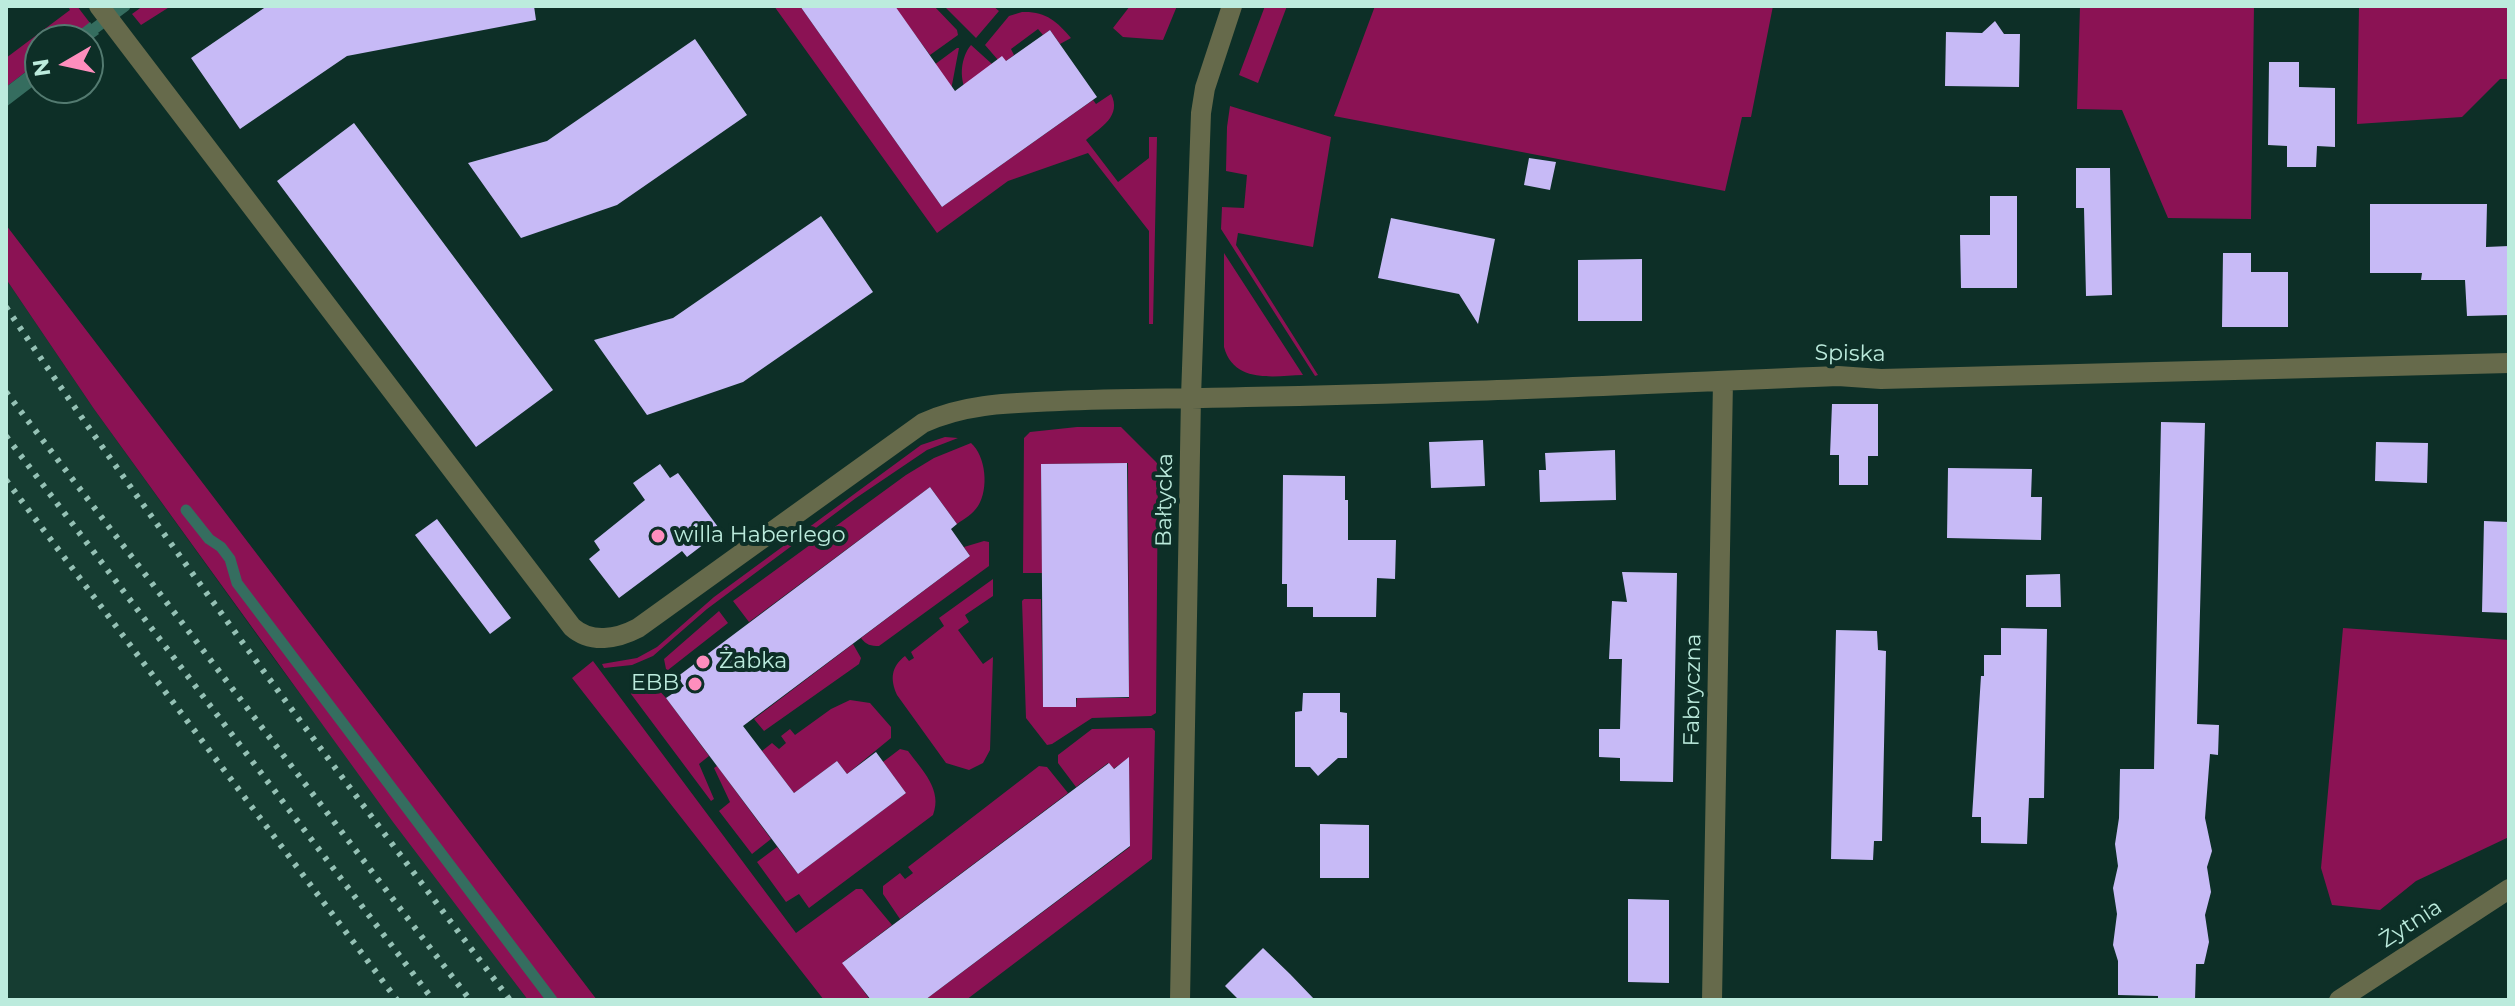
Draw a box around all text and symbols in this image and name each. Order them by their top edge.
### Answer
north arrow [24,24,104,104]
text: N [27,57,57,78]
street label: Spiska [1814,340,1886,368]
street label: Bałtycka [1151,453,1179,547]
place label: willa Haberlego [674,523,846,549]
marker: willa Haberlego [649,527,667,545]
street label: Fabryczna [1679,633,1707,747]
place label: Żabka [719,649,787,675]
marker: Żabka [694,653,712,671]
place label: EBB [631,671,679,697]
marker: EBB [686,675,704,693]
street label: Żytnia [2375,894,2447,954]

